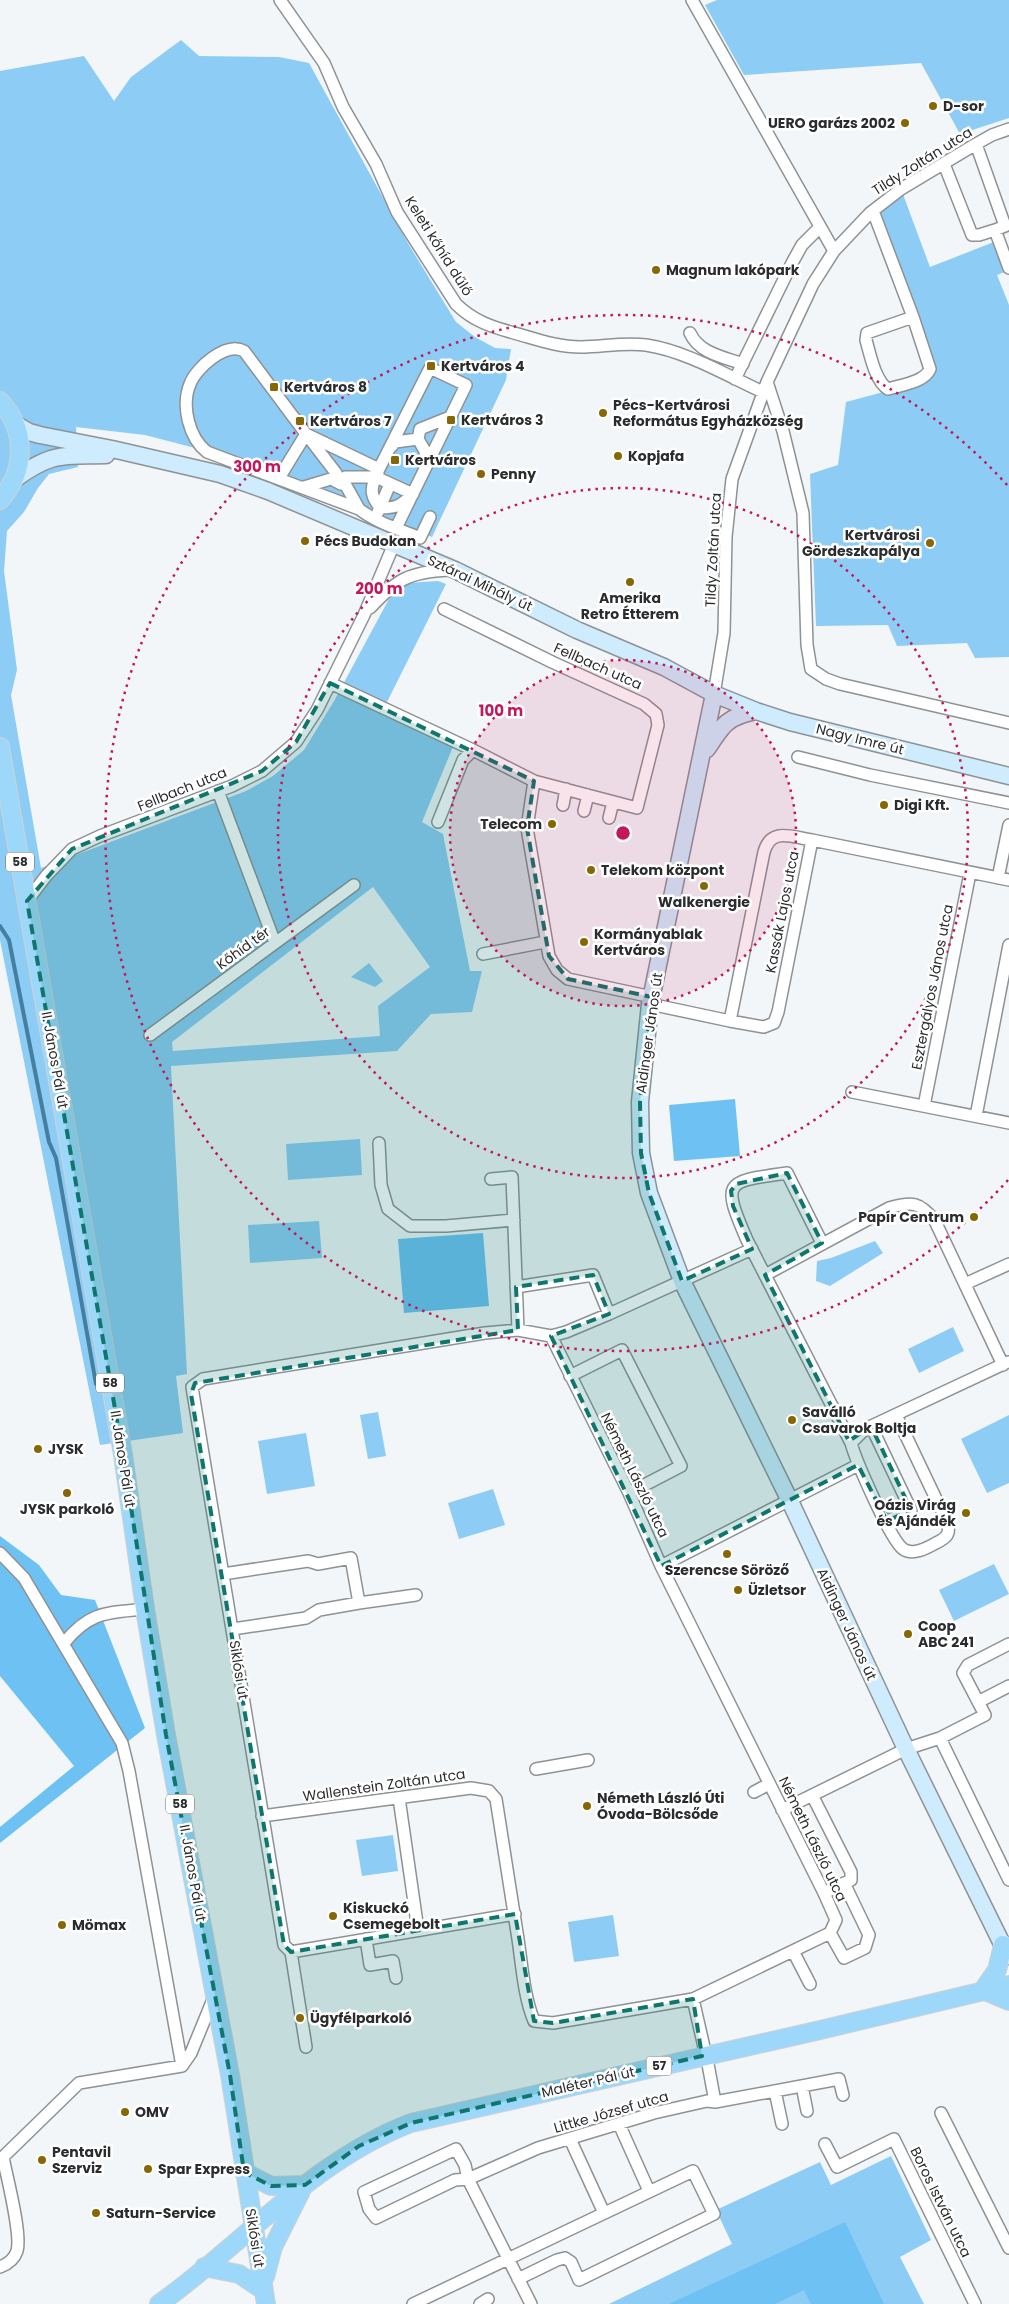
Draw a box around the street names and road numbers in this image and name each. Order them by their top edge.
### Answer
street label: Tildy Zoltán utca [868,122,976,200]
street label: Keleti kőhíd dűlő [400,192,478,300]
street label: Tildy Zoltán utca [700,492,726,608]
street label: Sztárai Mihály út [424,550,536,616]
street label: Fellbach utca [551,638,645,694]
street label: Nagy Imre út [814,718,906,760]
street label: Fellbach utca [134,762,230,816]
street label: Kassák Lajos utca [760,849,804,975]
road number: 58 [6,852,34,872]
street label: Esztergályos János utca [906,903,958,1071]
street label: Kőhíd tér [212,922,274,974]
street label: Aidinger János út [631,971,667,1095]
street label: II. János Pál út [37,1010,73,1110]
road number: 58 [96,1374,124,1392]
street label: II. János Pál út [105,1409,141,1509]
street label: Németh László utca [596,1409,674,1541]
street label: Aidinger János út [812,1565,882,1683]
street label: Siklósi út [224,1639,254,1701]
street label: Wallenstein Zoltán utca [301,1764,467,1806]
street label: Németh László utca [774,1773,852,1905]
road number: 58 [166,1795,194,1814]
street label: II. János Pál út [175,1823,211,1923]
road number: 57 [646,2056,672,2076]
street label: Maléter Pál út [539,2062,637,2102]
street label: Littke József utca [551,2086,671,2138]
street label: Boros István utca [906,2143,976,2261]
street label: Siklósi út [240,2207,270,2269]

